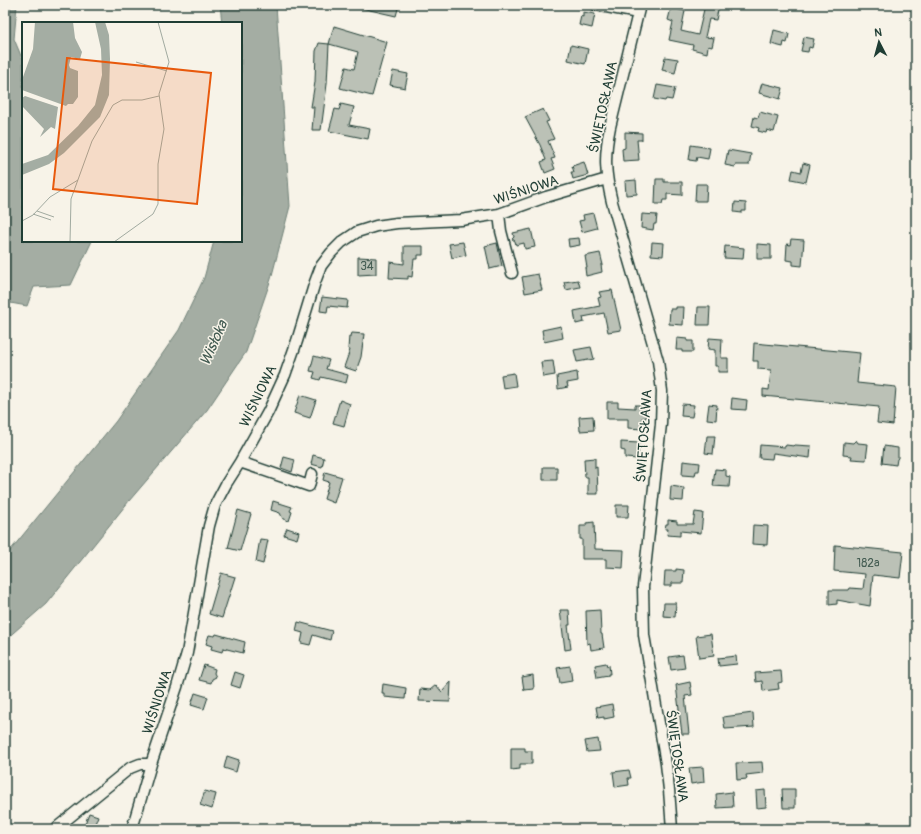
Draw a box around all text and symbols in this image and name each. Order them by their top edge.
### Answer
inset map [22,22,242,242]
north arrow [859,22,899,62]
text: N [874,26,883,39]
street label: ŚWIĘTOSŁAWA [584,59,621,154]
street label: WIŚNIOWA [491,171,560,208]
house number: 34 [360,259,374,274]
water label: Wisłoka [196,317,233,368]
street label: WIŚNIOWA [235,362,280,430]
street label: ŚWIĘTOSŁAWA [631,389,656,483]
house number: 182a [856,556,880,571]
street label: WIŚNIOWA [138,667,175,736]
street label: ŚWIĘTOSŁAWA [662,708,693,803]

